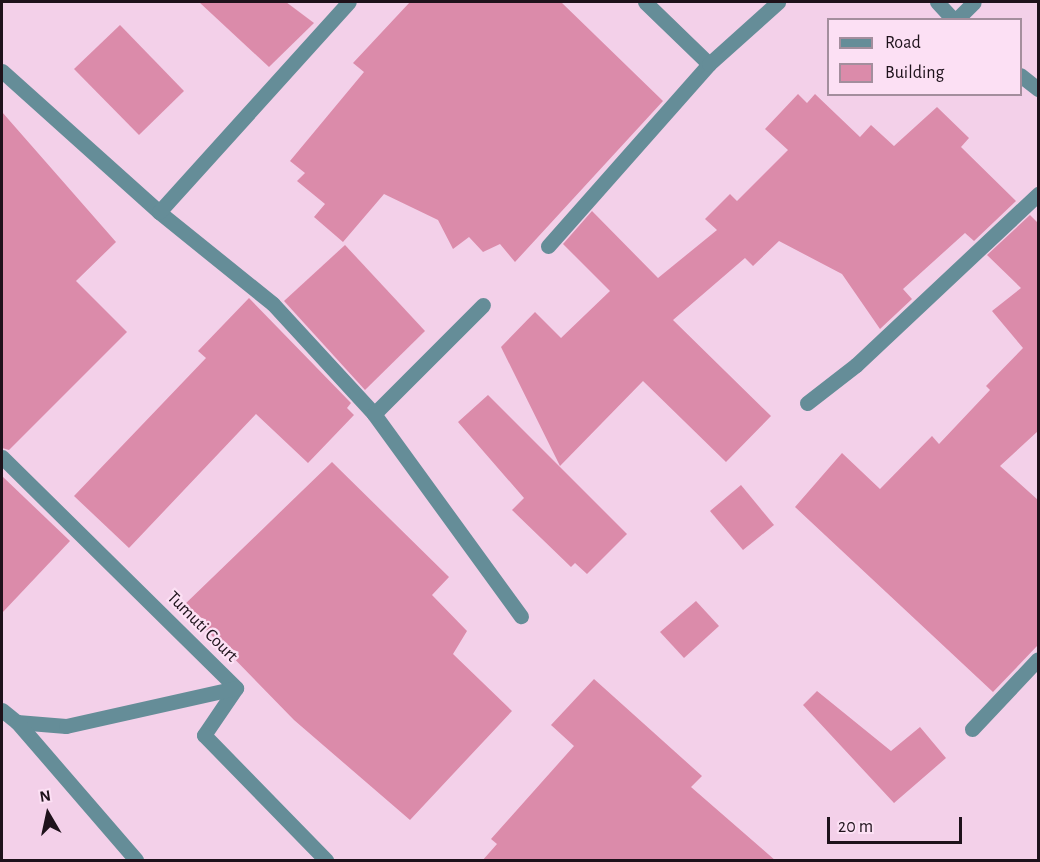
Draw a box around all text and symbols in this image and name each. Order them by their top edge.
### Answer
legend [827,18,1022,96]
text: Road [885,34,921,52]
text: Building [885,64,944,82]
street label: Tumuti Court [162,587,242,667]
north arrow [18,784,78,844]
text: N [38,787,52,805]
scale bar [830,805,965,843]
text: 20 m [838,818,873,836]

